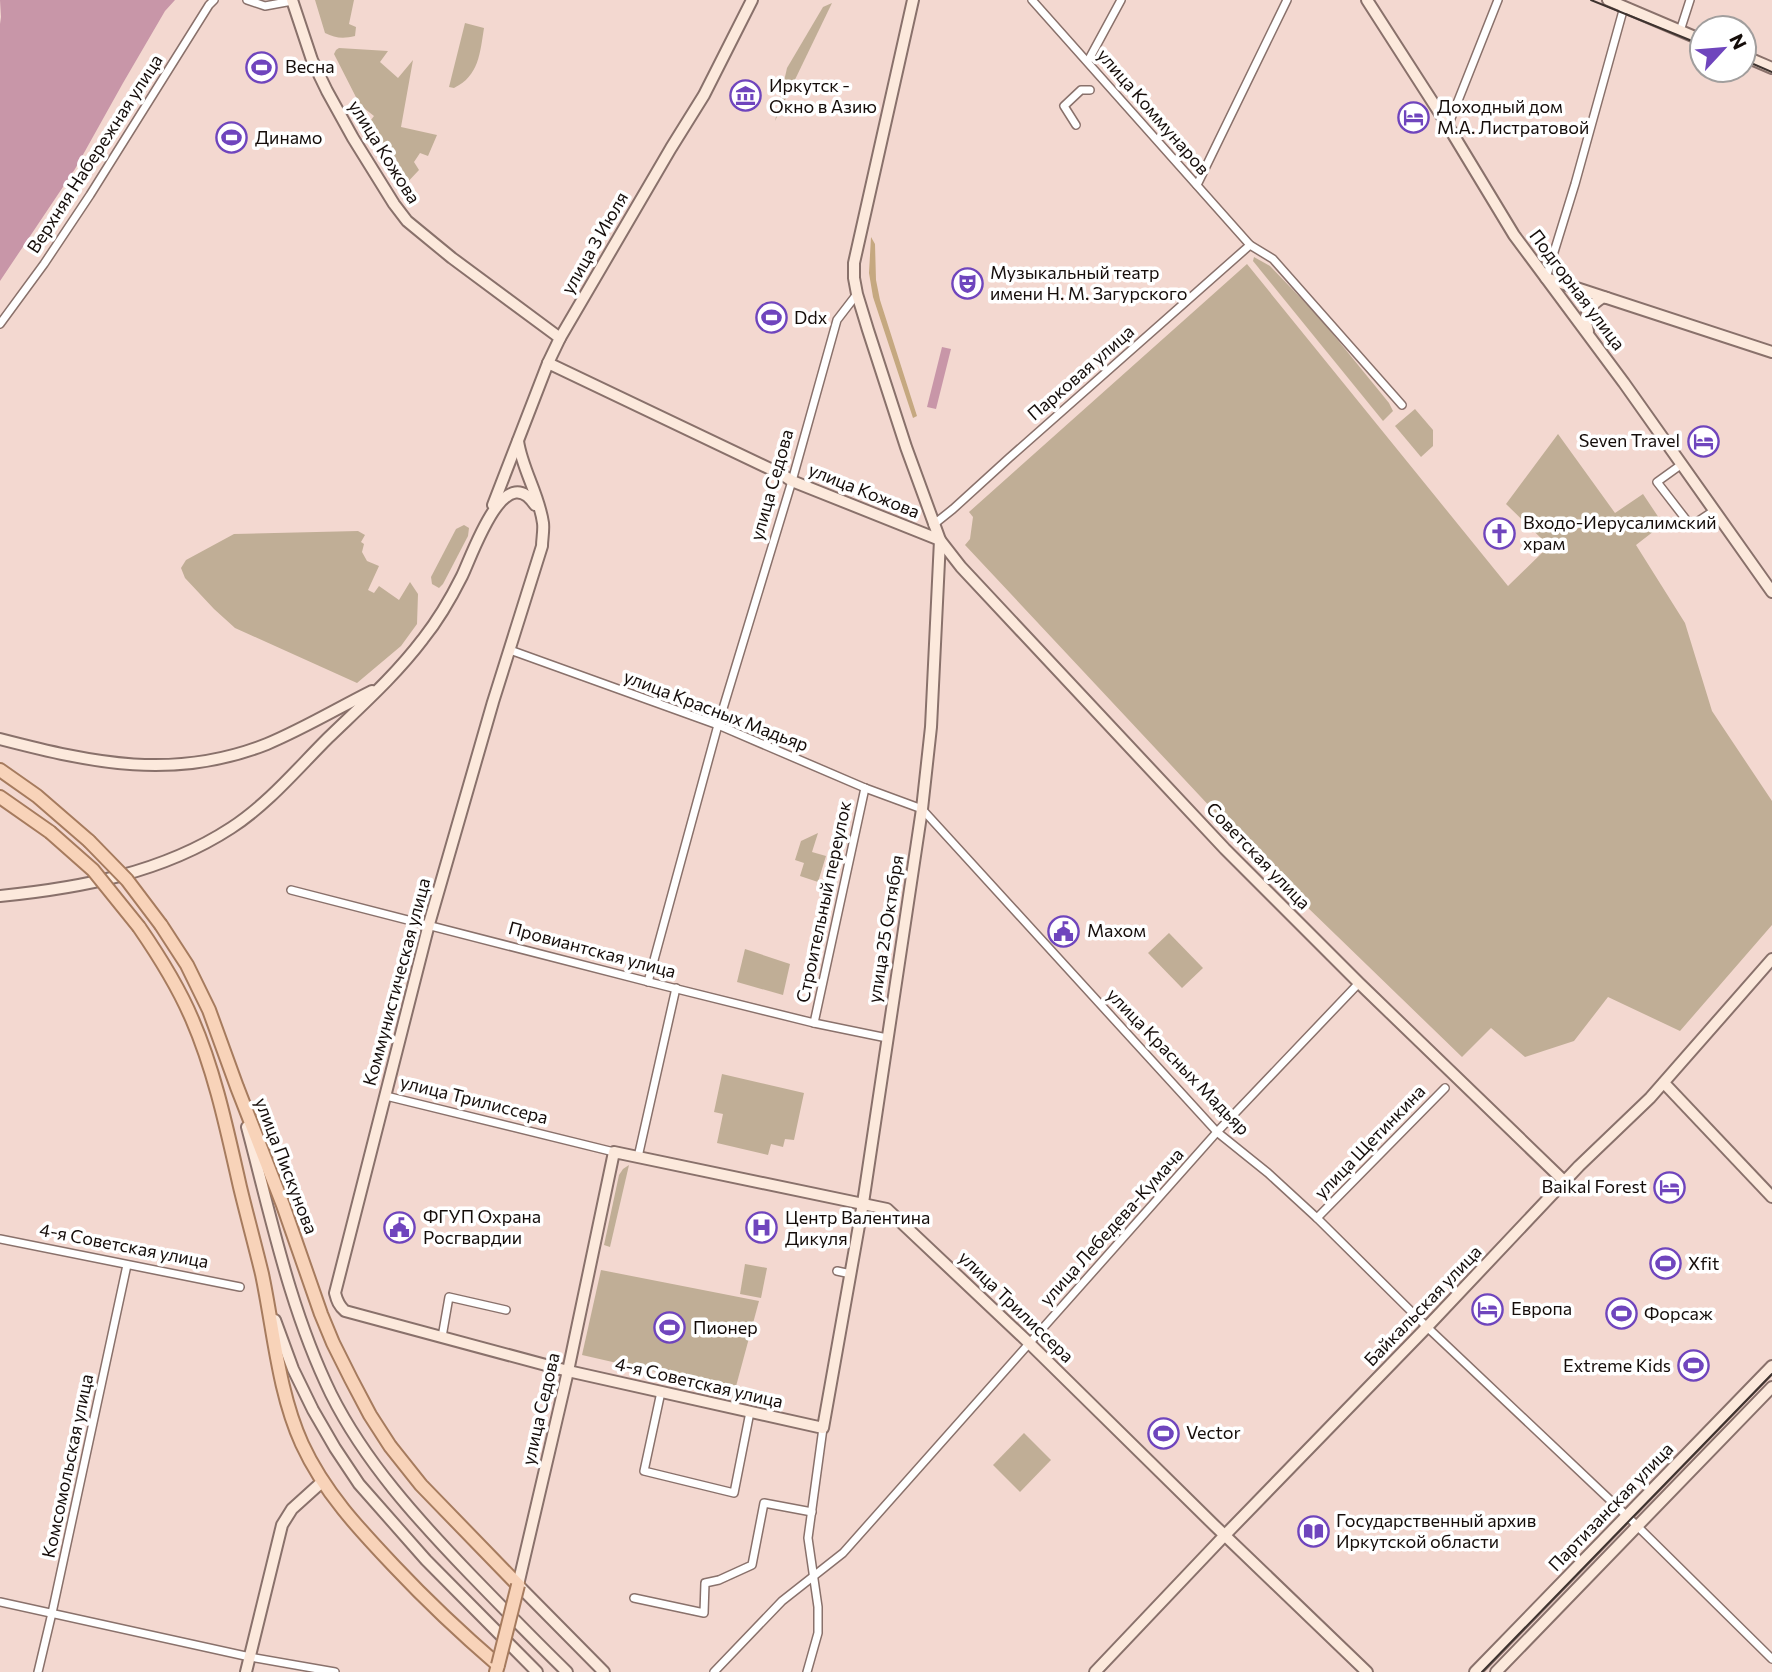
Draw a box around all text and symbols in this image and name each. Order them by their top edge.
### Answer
north arrow [1688,14,1758,84]
text: N [1725,30,1752,53]
street label: улица Коммунаров [1093,44,1215,179]
street label: Верхняя Набережная улица [22,50,167,257]
sports icon: Весна [245,50,279,84]
place label: Весна [285,55,335,77]
place label: Иркутск - Окно в Азию [769,74,877,117]
museum icon: Иркутск - Окно в Азию [729,79,763,113]
place label: Доходный дом М.А. Листратовой [1437,95,1589,138]
street label: улица Кожова [344,96,425,207]
hotel icon: Доходный дом М.А. Листратовой [1397,100,1431,134]
sports icon: Динамо [215,121,249,155]
place label: Динамо [255,126,323,148]
street label: улица 3 Июля [556,187,632,298]
street label: Подгорная улица [1525,225,1630,354]
place label: Музыкальный театр имени Н. М. Загурского [990,261,1188,304]
theatre icon: Музыкальный театр имени Н. М. Загурского [950,266,984,300]
sports icon: Ddx [754,301,788,335]
place label: Ddx [794,306,828,328]
street label: Парковая улица [1022,320,1138,425]
hotel icon: Seven Travel [1686,424,1720,458]
street label: улица Седова [745,427,797,543]
place label: Seven Travel [1579,429,1680,451]
street label: улица Кожова [806,458,923,522]
place label: Входо-Иерусалимский храм [1523,511,1717,554]
church icon: Входо-Иерусалимский храм [1483,516,1517,550]
street label: улица Красных Мадьяр [621,665,812,755]
street label: Советская улица [1202,797,1315,913]
street label: Строительный переулок [791,799,855,1005]
street label: улица 25 Октября [862,853,908,1004]
street label: Коммунистическая улица [358,875,434,1088]
public building icon: Махом [1047,914,1081,948]
street label: Провиантская улица [506,916,678,982]
place label: Махом [1087,919,1146,941]
street label: улица Красных Мадьяр [1103,983,1255,1139]
street label: улица Трилиссера [398,1070,550,1128]
street label: улица Щетинкина [1309,1080,1429,1203]
street label: улица Пискунова [251,1094,323,1237]
street label: улица Лебедева-Кумача [1035,1143,1188,1310]
hotel icon: Baikal Forest [1653,1170,1687,1204]
place label: Baikal Forest [1542,1175,1647,1197]
place label: ФГУП Охрана Росгвардии [423,1205,541,1248]
place label: Центр Валентина Дикуля [785,1206,930,1249]
public building icon: ФГУП Охрана Росгвардии [383,1210,417,1244]
hospital icon: Центр Валентина Дикуля [745,1211,779,1245]
street label: 4-я Советская улица [38,1218,211,1272]
street label: Байкальская улица [1359,1240,1486,1370]
street label: улица Трилиссера [955,1246,1079,1367]
sports icon: Xfit [1648,1247,1682,1281]
place label: Xfit [1688,1252,1719,1274]
hotel icon: Европа [1471,1292,1505,1326]
place label: Европа [1511,1297,1572,1319]
sports icon: Форсаж [1604,1297,1638,1331]
place label: Форсаж [1644,1302,1713,1324]
sports icon: Пионер [653,1311,687,1345]
place label: Пионер [693,1316,758,1338]
sports icon: Extreme Kids [1677,1349,1711,1383]
street label: улица Седова [516,1350,564,1467]
street label: 4-я Советская улица [613,1352,785,1412]
place label: Extreme Kids [1563,1354,1671,1376]
street label: Комсомольская улица [37,1372,97,1560]
sports icon: Vector [1146,1416,1180,1450]
place label: Vector [1186,1421,1241,1443]
street label: Партизанская улица [1543,1437,1677,1575]
place label: Государственный архив Иркутской области [1336,1509,1536,1552]
library icon: Государственный архив Иркутской области [1296,1514,1330,1548]

